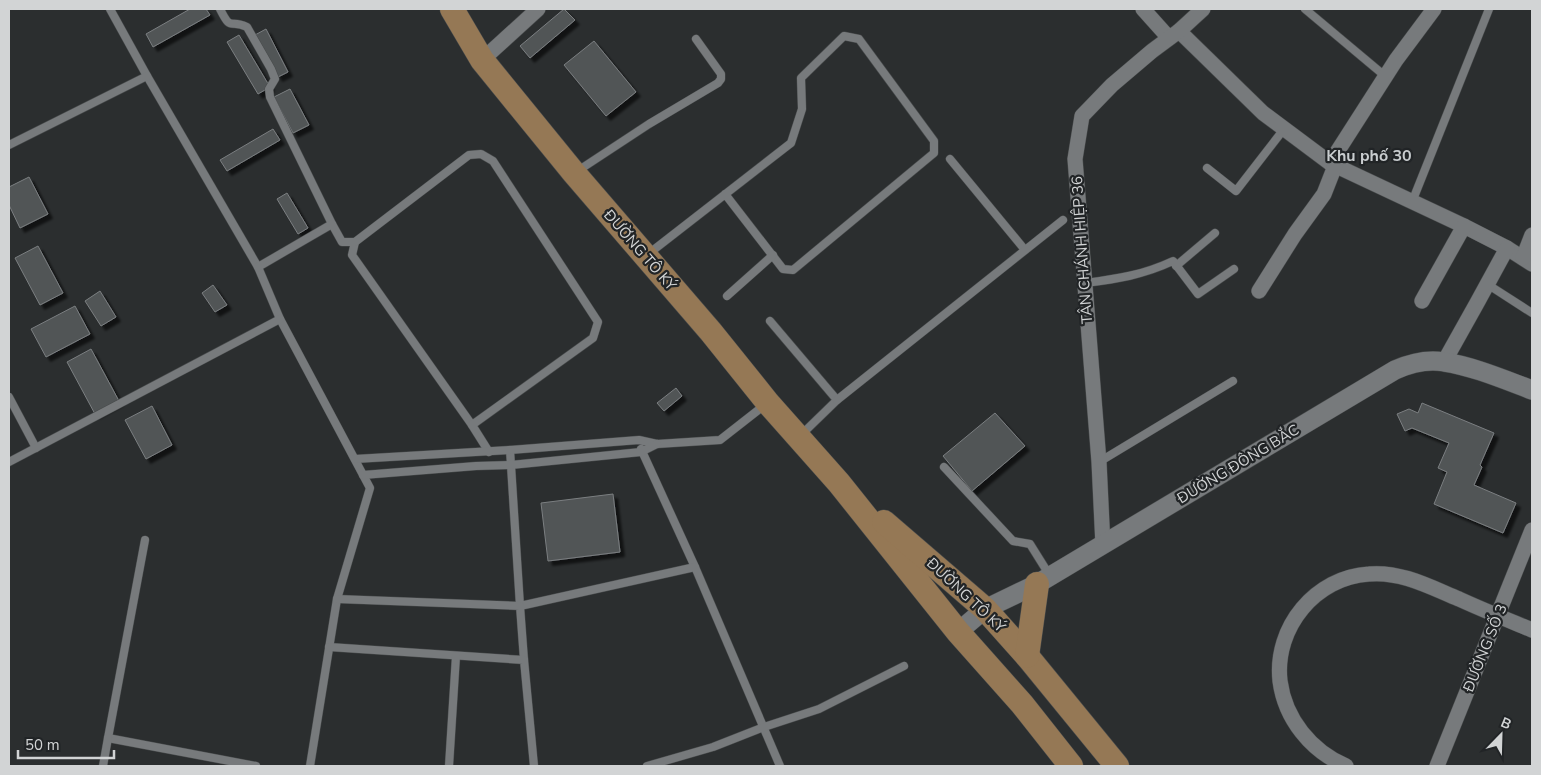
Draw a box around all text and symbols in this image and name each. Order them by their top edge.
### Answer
district label: Khu phố 30 [1326,145,1412,167]
street label: TÂN CHÁNH HIỆP 36 [1067,176,1097,324]
street label: ĐƯỜNG TÔ KÝ [599,204,682,295]
street label: ĐƯỜNG ĐÔNG BẮC [1171,418,1303,509]
street label: ĐƯỜNG TÔ KÝ [922,552,1011,637]
street label: ĐƯỜNG SỐ 3 [1456,600,1512,696]
north arrow [1476,710,1526,760]
text: B [1498,713,1514,734]
scale bar [18,728,114,760]
text: 50 m [25,735,60,755]

